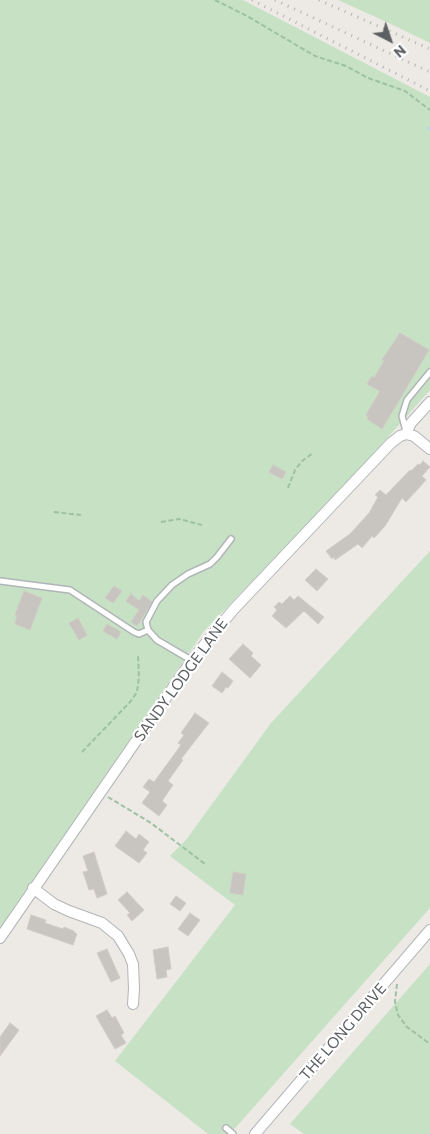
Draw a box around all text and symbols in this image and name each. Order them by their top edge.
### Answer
north arrow [365,15,415,65]
text: N [391,42,410,62]
street label: SANDY LODGE LANE [130,615,232,745]
street label: THE LONG DRIVE [296,980,390,1084]

